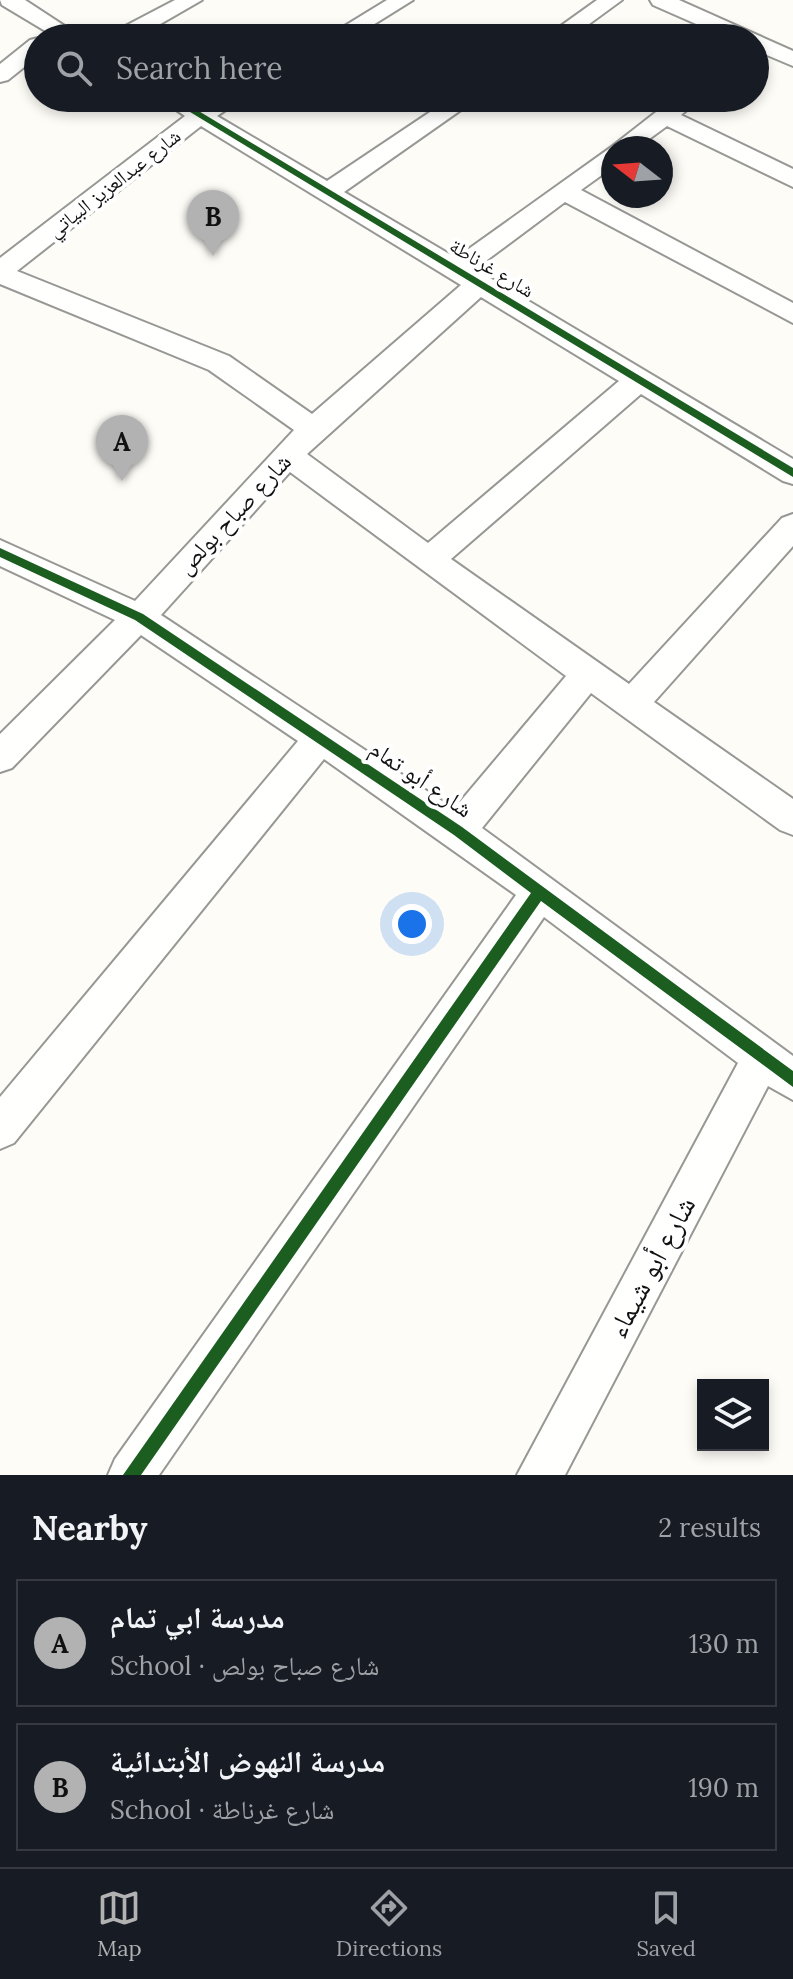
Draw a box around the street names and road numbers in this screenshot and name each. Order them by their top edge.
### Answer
street label: شارع عبدالعزيز البياتي [42,123,188,246]
street label: شارع غرناطة [445,233,539,303]
street label: شارع صباح بولص [170,446,298,581]
street label: شارع أبو تمام [363,733,479,825]
street label: شارع أبو شيماء [599,1190,703,1344]

